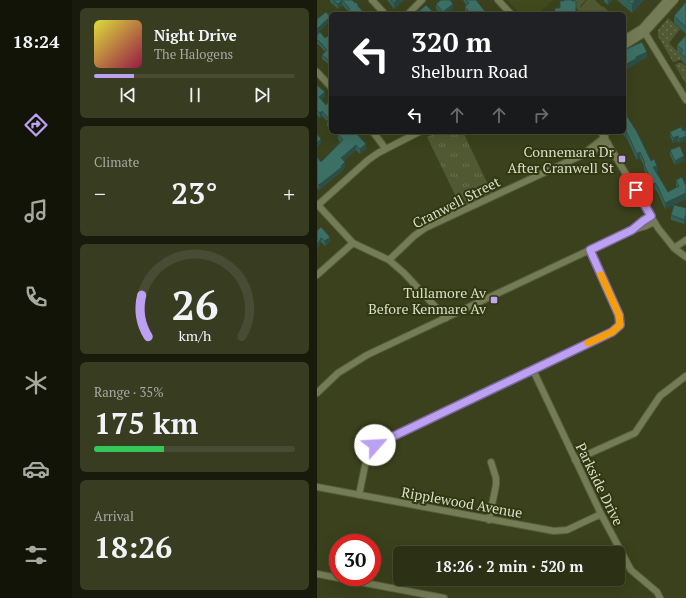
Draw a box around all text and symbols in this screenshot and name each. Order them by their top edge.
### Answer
text: 320 m [411,23,492,60]
text: Night Drive [154,25,237,45]
icon: left [345,28,397,80]
text: 18:24 [13,29,59,53]
text: The Halogens [154,45,233,63]
text: Shelburn Road [411,59,528,83]
icon: previous [117,84,139,106]
icon: pause [184,84,206,106]
icon: next [251,84,273,106]
icon: left [404,104,426,126]
icon: ahead [446,104,468,126]
icon: ahead [488,104,510,126]
icon: right [530,104,552,126]
icon: directions [22,111,50,139]
place label: Connemara Dr After Cranwell St [507,142,615,177]
text: Climate [94,153,139,171]
marker: Connemara Dr After Cranwell St [617,154,627,164]
street label: Cranwell Street [409,171,504,232]
text: 23° [171,173,218,213]
pin [619,173,653,207]
text: − [94,179,106,208]
text: + [283,179,295,208]
icon: arrive [625,179,647,201]
icon: music [22,197,50,225]
text: 26 [171,277,218,332]
icon: phone [22,283,50,311]
place label: Tullamore Av Before Kenmare Av [368,283,487,318]
marker: Tullamore Av Before Kenmare Av [489,295,499,305]
text: km/h [178,326,212,345]
icon: climate [22,369,50,397]
text: Range · 35% [94,383,164,401]
text: 175 km [94,403,198,443]
position arrow [354,424,396,466]
street label: Parkside Drive [572,439,628,529]
icon: car [22,455,50,483]
street label: Ripplewood Avenue [400,482,524,522]
text: Arrival [94,507,134,525]
text: 18:26 [94,527,172,567]
speed limit sign: 30 [329,534,381,586]
icon: filters [22,541,50,569]
text: 18:26 · 2 min · 520 m [435,556,583,576]

